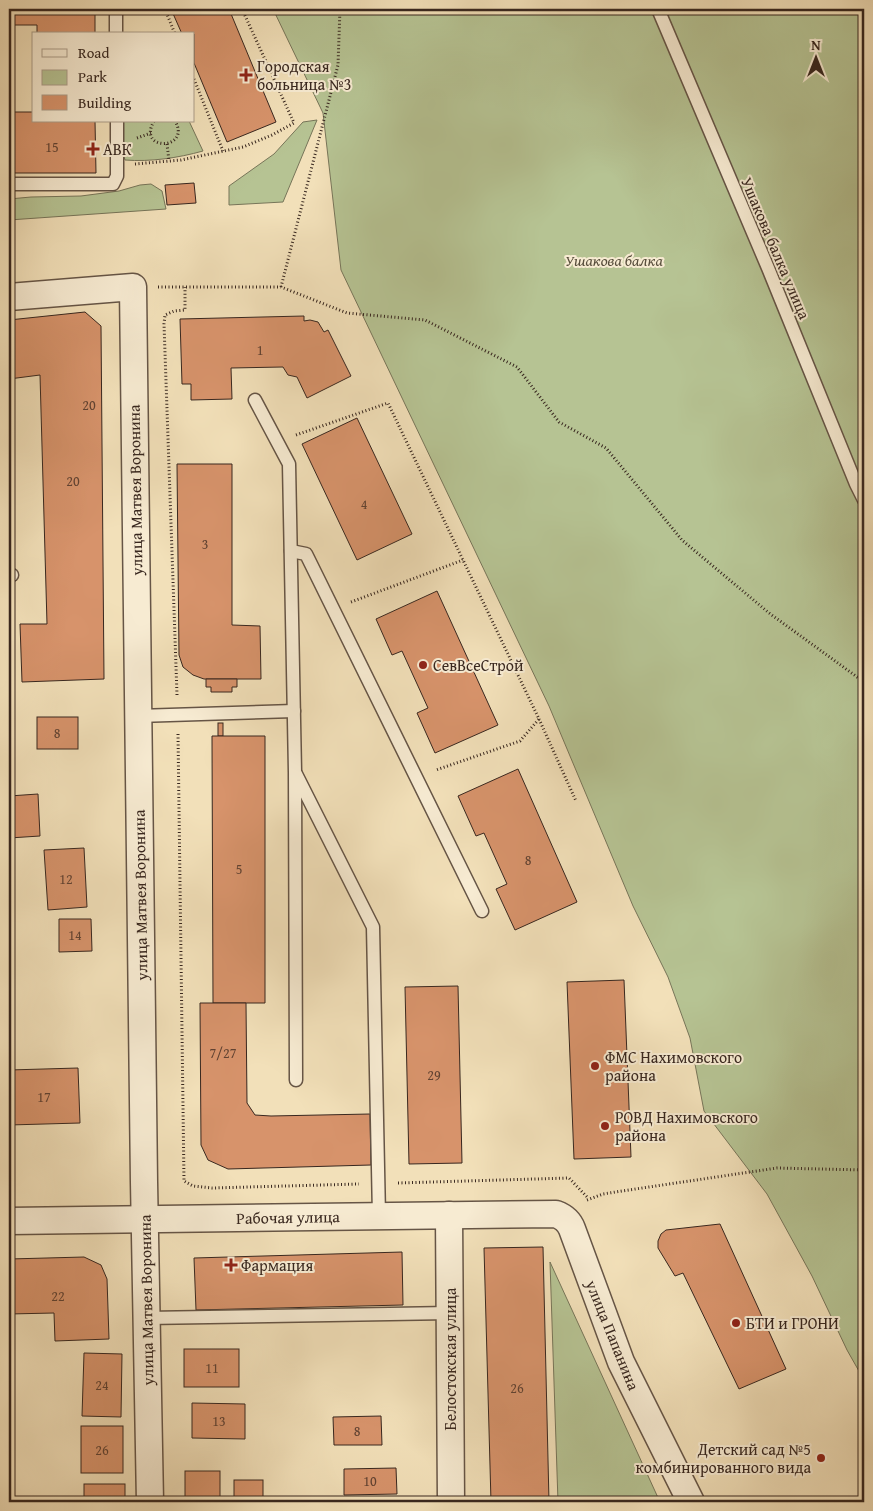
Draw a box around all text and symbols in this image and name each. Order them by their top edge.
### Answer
legend [32,32,195,122]
north arrow [790,32,840,82]
text: N [811,35,821,55]
text: Road [78,42,109,63]
place label: Городская больница №3 [257,54,352,96]
text: Park [78,66,107,87]
marker: Городская больница №3 [239,68,253,82]
text: Building [78,92,132,113]
house number: 15 [45,137,59,157]
place label: АВК [103,137,132,161]
marker: АВК [87,143,99,155]
street label: Ушакова балка улица [735,173,817,323]
park label: Ушакова балка [565,248,664,272]
house number: 1 [257,340,263,360]
house number: 20 [82,395,96,415]
street label: улица Матвея Воронина [122,404,149,577]
house number: 20 [66,471,80,491]
house number: 4 [361,494,368,514]
house number: 3 [202,534,208,554]
place label: СевВсеСтрой [433,653,524,677]
marker: СевВсеСтрой [417,659,429,671]
house number: 8 [54,723,61,743]
street label: улица Матвея Воронина [127,809,154,982]
house number: 8 [525,850,532,870]
house number: 5 [236,859,242,879]
house number: 12 [59,869,73,889]
house number: 14 [68,925,82,945]
house number: 7/27 [210,1043,237,1063]
place label: ФМС Нахимовского района [605,1045,742,1087]
marker: ФМС Нахимовского района [589,1060,601,1072]
house number: 29 [427,1065,441,1085]
house number: 17 [37,1087,51,1107]
place label: РОВД Нахимовского района [615,1105,758,1147]
marker: РОВД Нахимовского района [599,1120,611,1132]
street label: Рабочая улица [236,1204,340,1230]
street label: улица Матвея Воронина [133,1214,160,1387]
place label: Фармация [241,1253,313,1277]
marker: Фармация [225,1259,237,1271]
street label: улица Папанина [580,1275,646,1394]
house number: 22 [51,1286,65,1306]
street label: Белостокская улица [438,1287,462,1430]
place label: БТИ и ГРОНИ [746,1311,839,1335]
marker: БТИ и ГРОНИ [730,1317,742,1329]
house number: 11 [205,1358,219,1378]
house number: 24 [95,1375,109,1395]
house number: 26 [510,1378,524,1398]
house number: 13 [212,1411,226,1431]
house number: 8 [354,1421,361,1441]
place label: Детский сад №5 комбинированного вида [635,1437,811,1479]
house number: 26 [95,1440,109,1460]
marker: Детский сад №5 комбинированного вида [815,1452,827,1464]
house number: 10 [363,1471,377,1491]

